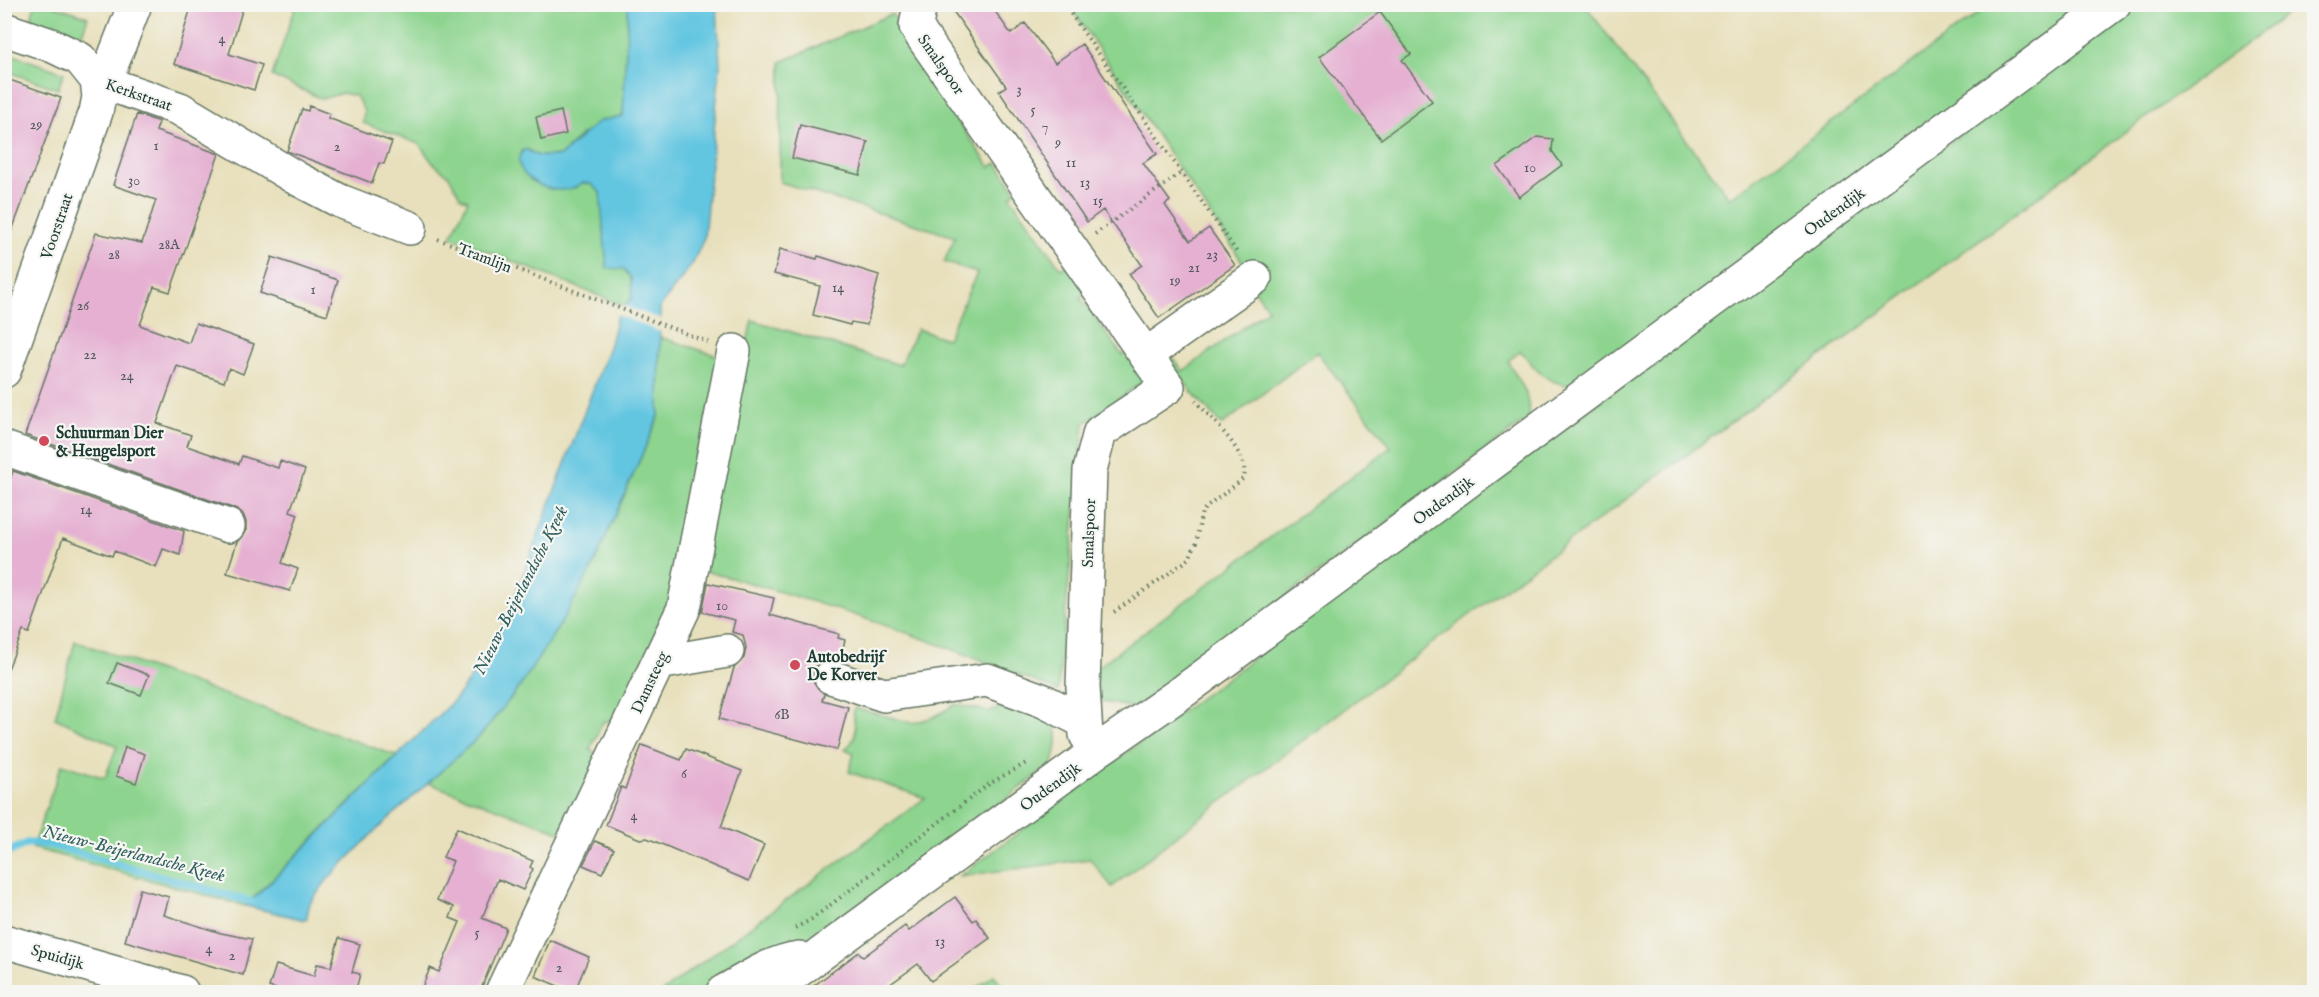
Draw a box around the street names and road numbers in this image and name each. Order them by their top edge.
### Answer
street label: Smalspoor [912,31,968,99]
street label: Kerkstraat [102,75,175,117]
street label: Oudendijk [1801,183,1870,242]
street label: Voorstraat [37,190,79,263]
street label: Tramlijn [454,239,515,278]
street label: Oudendijk [1410,472,1479,531]
street label: Smalspoor [1079,498,1101,568]
street label: Damsteeg [628,648,674,717]
street label: Oudendijk [1017,758,1086,817]
street label: Spuidijk [29,941,87,975]

